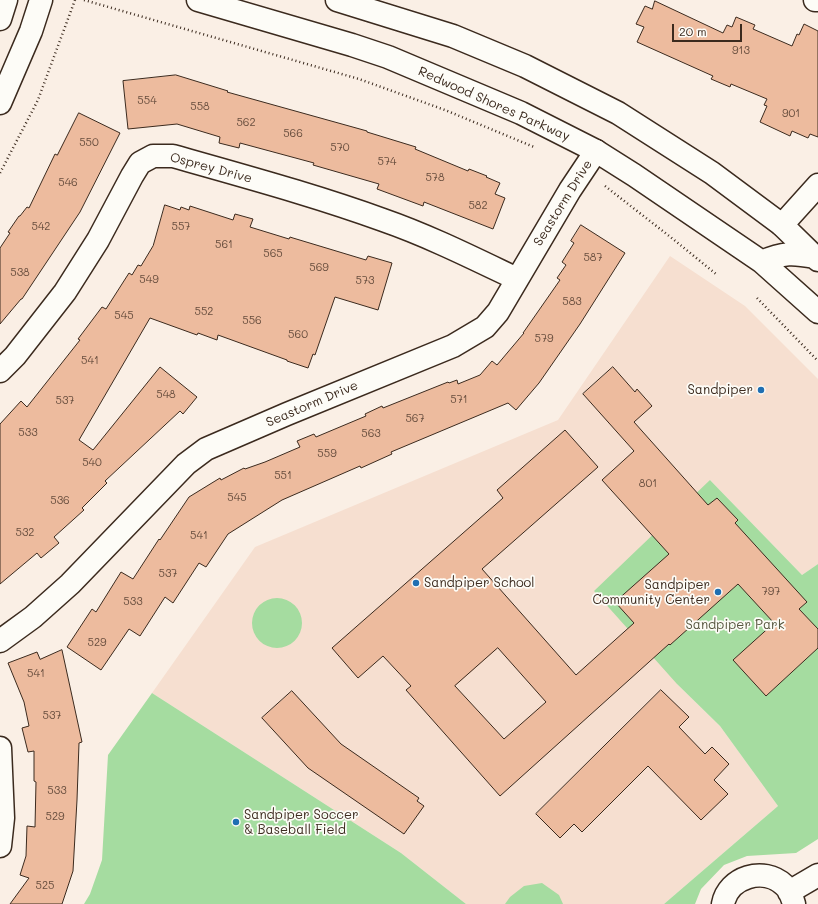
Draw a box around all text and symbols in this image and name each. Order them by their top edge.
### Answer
scale bar [674,16,744,42]
text: 20 m [679,23,707,39]
house number: 913 [732,44,750,58]
street label: Redwood Shores Parkway [416,63,572,145]
house number: 554 [137,94,157,108]
house number: 558 [190,100,210,114]
house number: 901 [782,107,800,121]
house number: 562 [236,116,256,130]
house number: 566 [283,127,303,141]
house number: 550 [79,136,99,150]
house number: 570 [330,141,350,155]
street label: Osprey Drive [168,150,254,186]
house number: 574 [378,155,396,169]
street label: Seastorm Drive [530,157,596,249]
house number: 578 [425,171,445,185]
house number: 546 [58,176,78,190]
house number: 582 [468,199,488,213]
house number: 542 [32,220,50,234]
house number: 557 [172,220,190,234]
house number: 561 [215,238,233,252]
house number: 565 [263,247,283,261]
house number: 587 [583,251,603,265]
house number: 569 [309,261,329,275]
house number: 538 [10,266,30,280]
house number: 549 [139,273,159,287]
house number: 573 [356,274,374,288]
house number: 583 [562,295,582,309]
house number: 552 [195,305,213,319]
house number: 545 [114,309,134,323]
house number: 556 [242,314,262,328]
house number: 560 [288,328,308,342]
house number: 579 [534,332,554,346]
house number: 541 [81,354,99,368]
street label: Seastorm Drive [264,378,360,430]
place label: Sandpiper [688,382,753,398]
marker: Sandpiper [756,385,766,395]
house number: 548 [156,388,176,402]
house number: 571 [450,393,468,407]
house number: 537 [56,394,74,408]
house number: 567 [405,412,425,426]
house number: 533 [18,426,38,440]
house number: 563 [361,427,381,441]
house number: 559 [317,447,337,461]
house number: 540 [82,456,102,470]
house number: 551 [274,469,292,483]
house number: 801 [639,477,657,491]
house number: 545 [227,491,247,505]
house number: 536 [50,494,70,508]
house number: 532 [16,526,34,540]
house number: 541 [190,529,208,543]
house number: 537 [159,567,177,581]
place label: Sandpiper School [424,575,535,591]
place label: Sandpiper Community Center [593,577,710,608]
marker: Sandpiper School [411,578,421,588]
house number: 797 [762,585,780,599]
marker: Sandpiper Community Center [713,587,723,597]
house number: 533 [123,595,143,609]
park label: Sandpiper Park [685,617,785,633]
house number: 529 [87,636,107,650]
house number: 541 [27,667,45,681]
house number: 537 [43,709,61,723]
house number: 533 [47,784,67,798]
place label: Sandpiper Soccer & Baseball Field [244,807,359,838]
house number: 529 [45,810,65,824]
marker: Sandpiper Soccer & Baseball Field [231,817,241,827]
house number: 525 [36,879,54,893]

